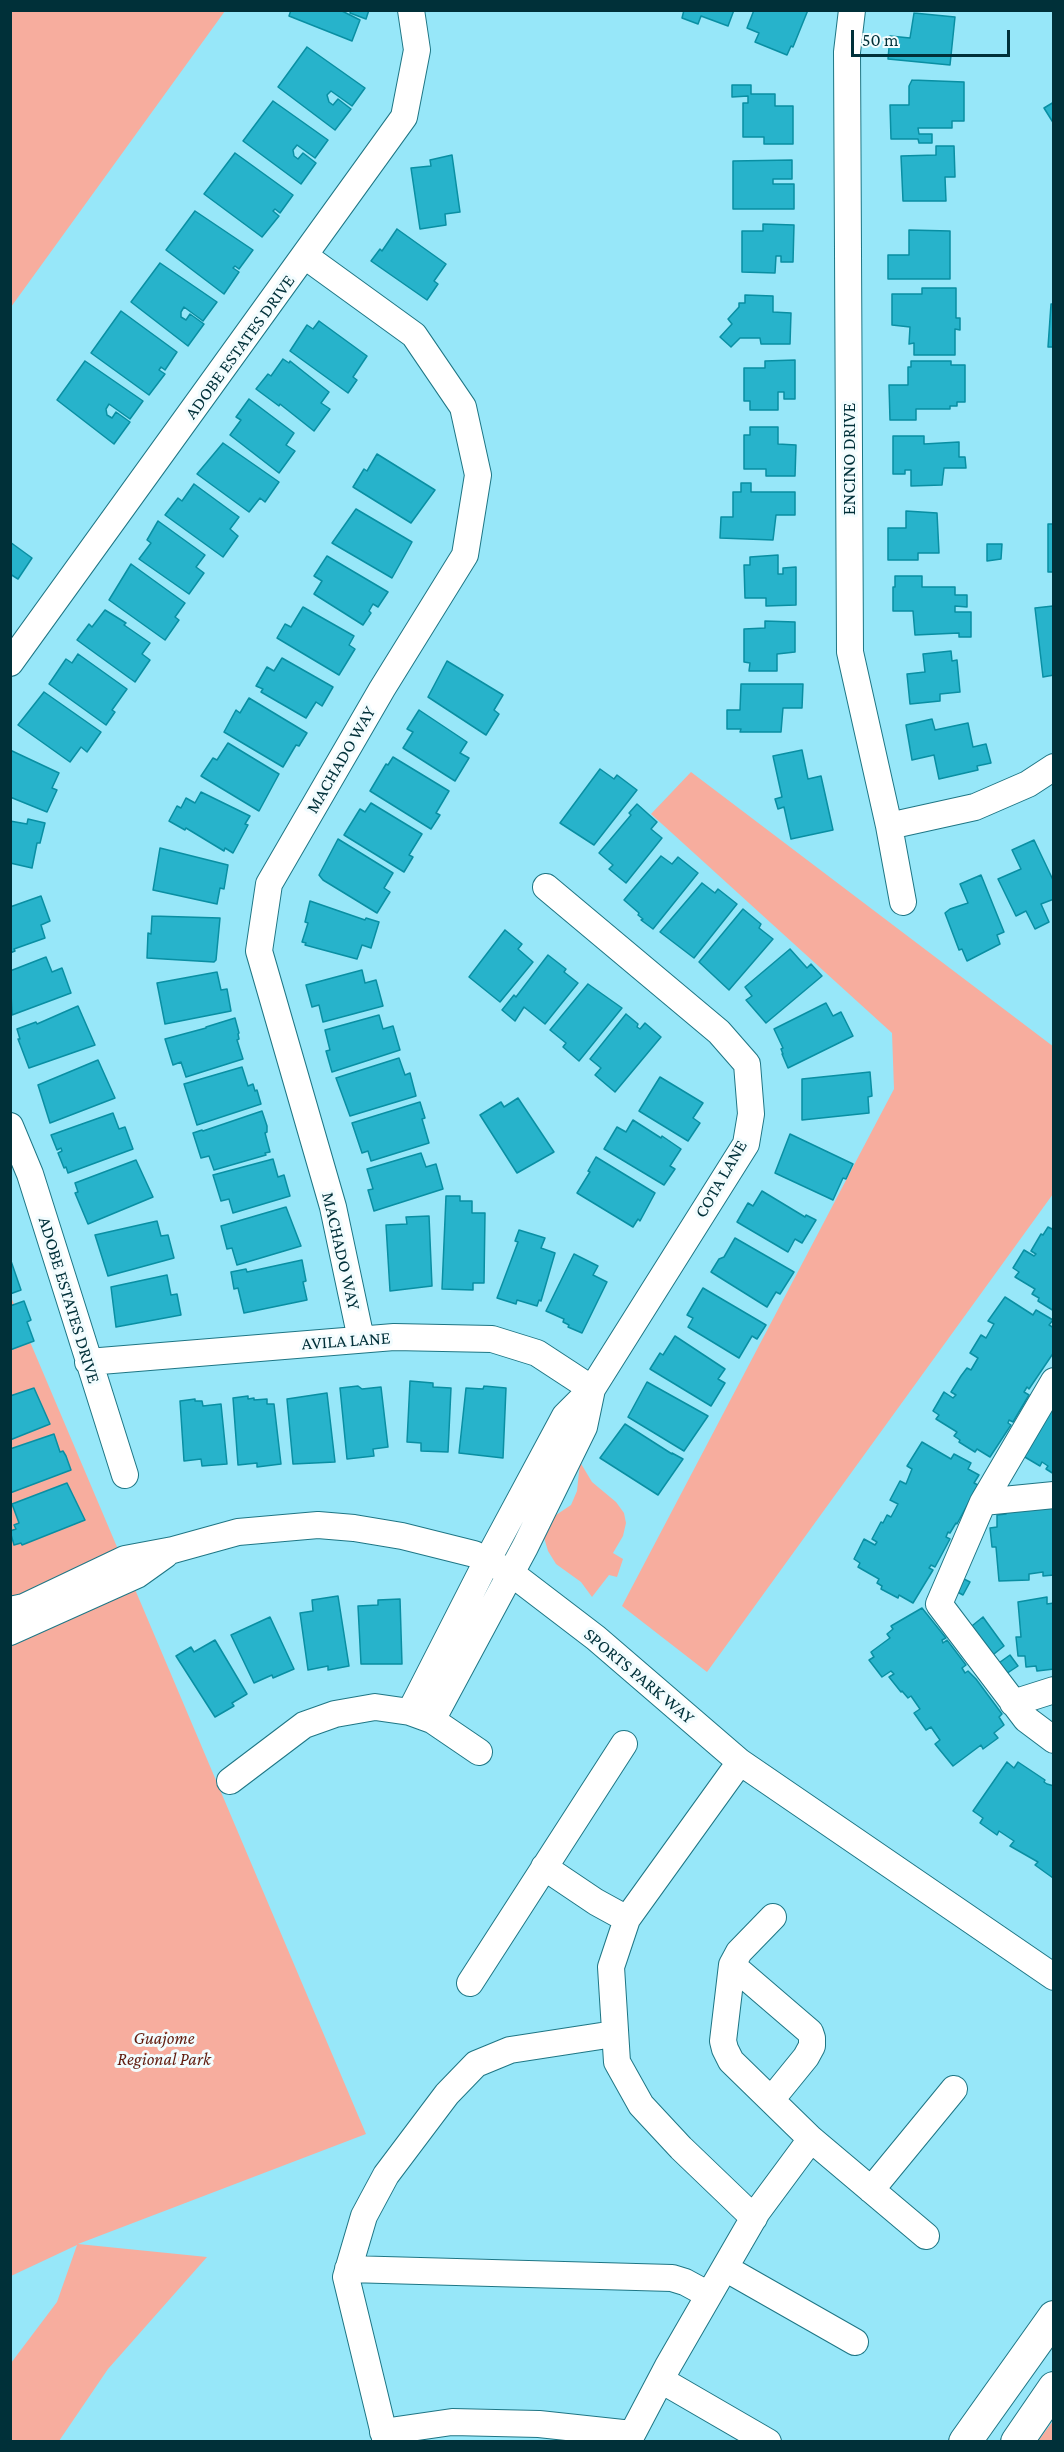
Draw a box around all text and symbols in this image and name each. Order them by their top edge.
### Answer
scale bar [854,18,1013,56]
text: 50 m [862,30,899,50]
street label: ADOBE ESTATES DRIVE [180,271,300,423]
street label: ENCINO DRIVE [838,403,860,515]
street label: MACHADO WAY [302,703,380,817]
street label: COTA LANE [690,1136,752,1222]
street label: MACHADO WAY [317,1190,365,1312]
street label: ADOBE ESTATES DRIVE [33,1214,105,1386]
street label: AVILA LANE [301,1327,391,1355]
street label: SPORTS PARK WAY [579,1623,699,1729]
park label: Guajome Regional Park [117,2027,211,2070]

